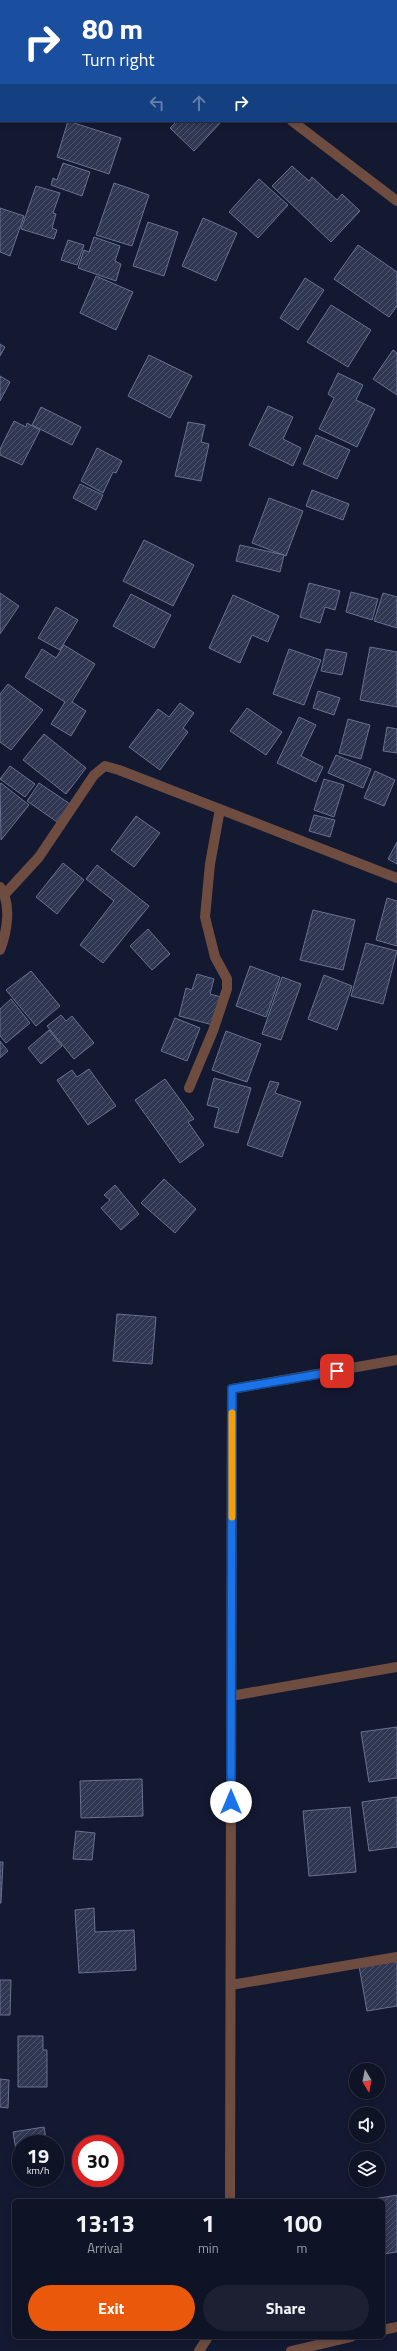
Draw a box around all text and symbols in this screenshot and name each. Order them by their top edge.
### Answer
text: 80 m [82,7,143,50]
icon: right [16,16,68,68]
text: Turn right [82,46,155,73]
icon: left [146,92,168,114]
icon: ahead [188,92,210,114]
icon: right [230,92,252,114]
pin [320,1354,354,1388]
icon: arrive [326,1360,348,1382]
position arrow [210,1781,252,1823]
north arrow [349,2063,385,2099]
map controls [349,2063,385,2187]
button: sound [349,2107,385,2143]
speed limit sign: 30 [72,2135,124,2187]
text: 19 [27,2140,49,2171]
button: layers [349,2151,385,2187]
text: km/h [27,2163,49,2178]
text: 13:13 [75,2205,135,2241]
text: 1 [202,2205,215,2241]
text: 100 [282,2205,322,2241]
text: Arrival [87,2238,123,2258]
text: min [198,2238,219,2258]
text: m [296,2238,307,2258]
button: Exit [28,2285,195,2331]
button: Share [203,2285,369,2331]

